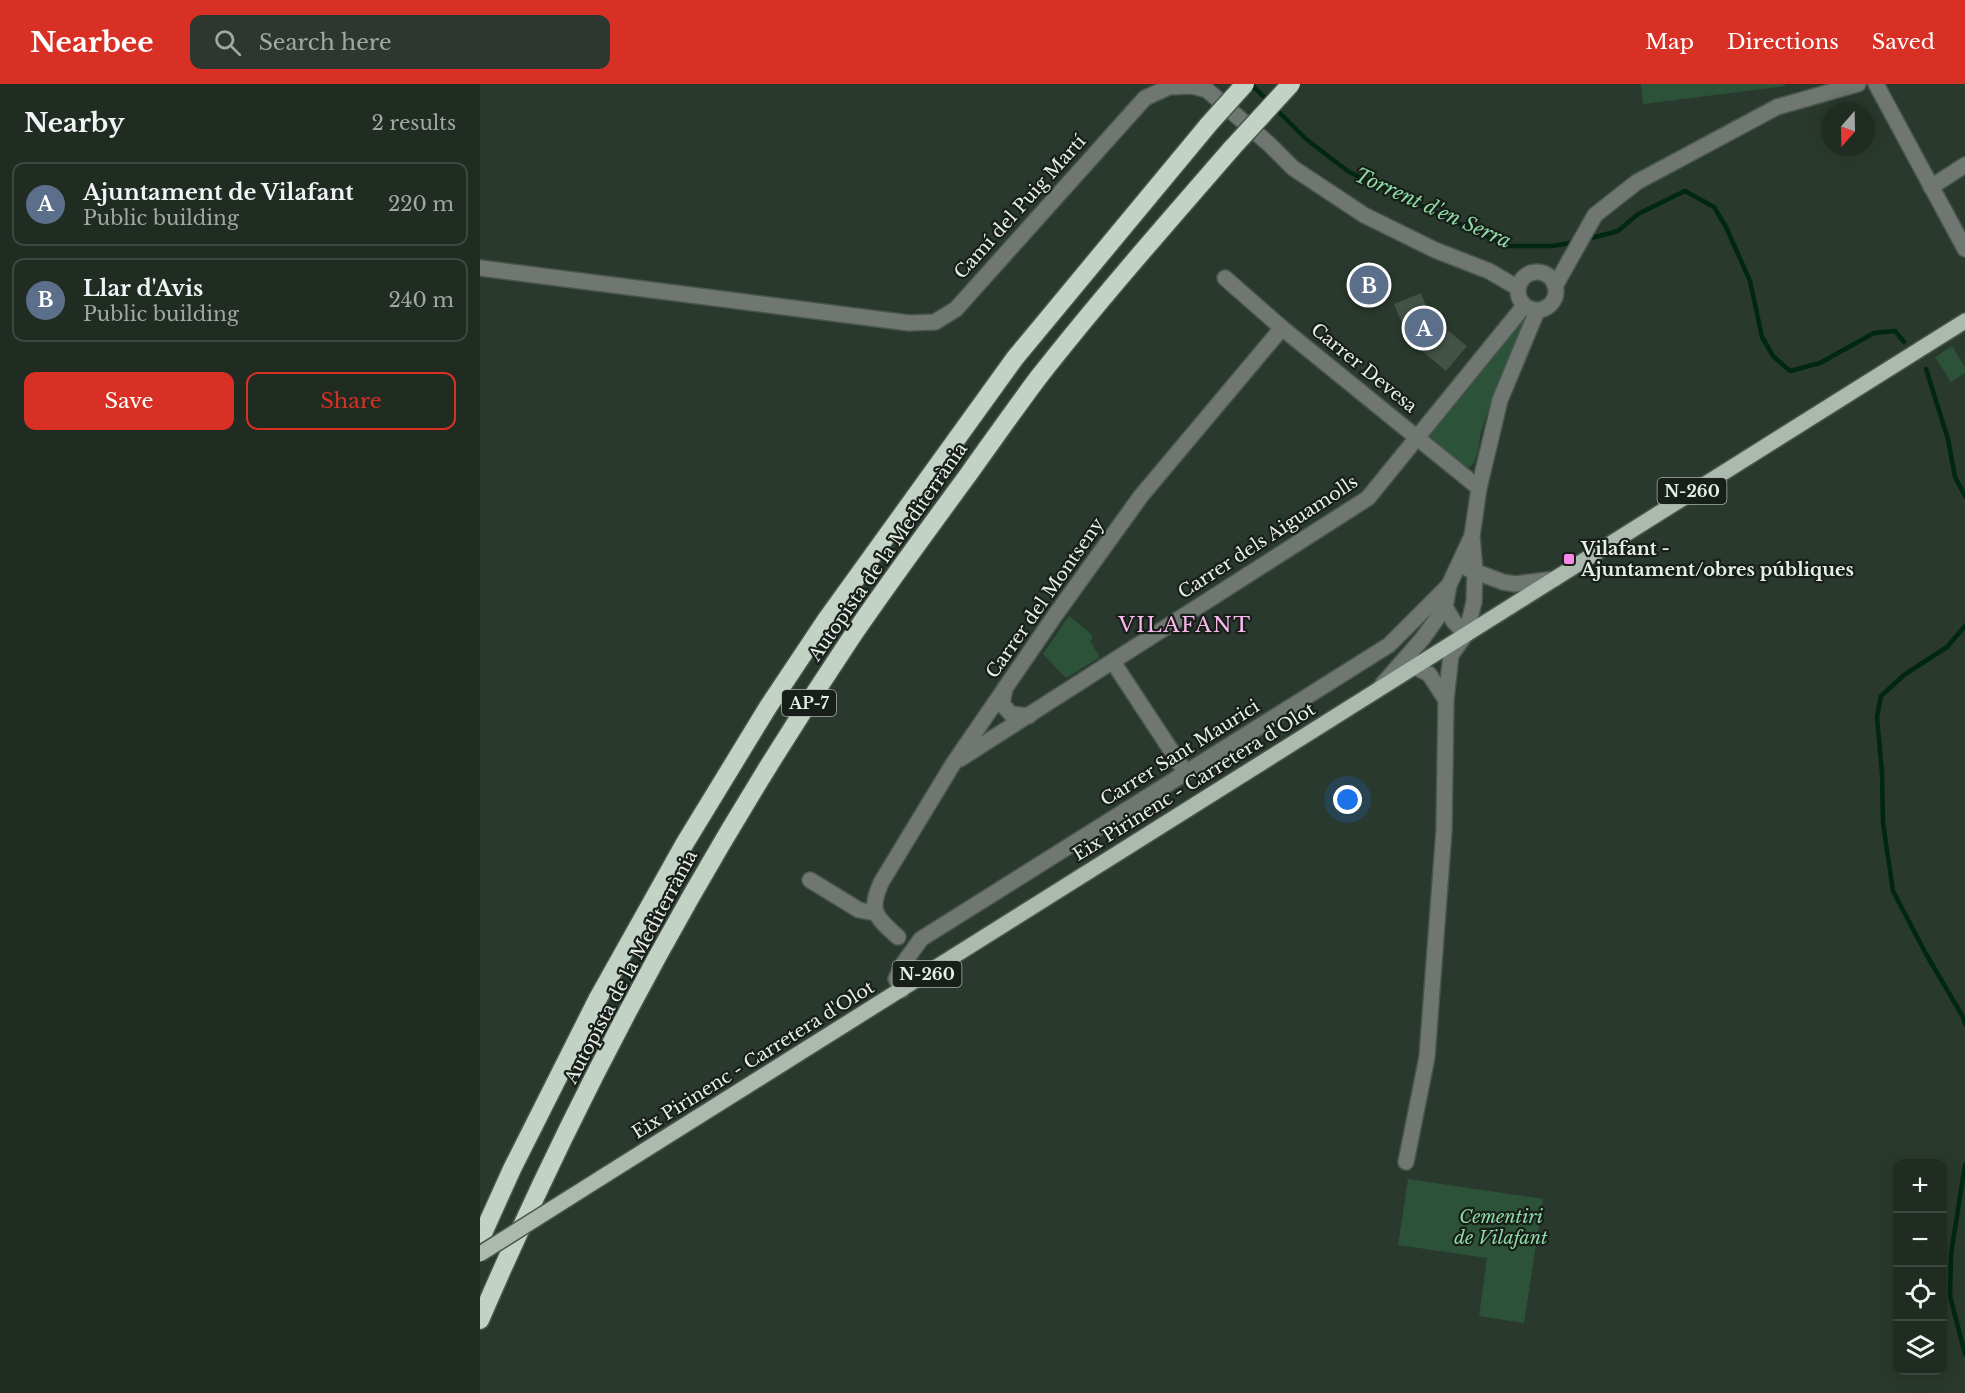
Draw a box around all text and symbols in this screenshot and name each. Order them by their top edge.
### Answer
search box [190,15,610,69]
text: Nearbee [30,25,154,60]
icon: search [211,26,244,59]
text: Search here [259,29,392,56]
text: Map [1645,29,1694,55]
text: Directions [1727,29,1839,55]
text: Saved [1872,29,1935,55]
north arrow [1821,102,1875,156]
text: Nearby [24,107,125,139]
text: 2 results [372,111,456,135]
street label: Camí del Puig Martí [950,130,1091,283]
water label: Torrent d'en Serra [1351,163,1515,253]
text: Ajuntament de Vilafant [83,179,354,206]
text: A [37,192,54,216]
text: 220 m [388,192,454,216]
text: Public building [83,206,239,230]
pin: B [1350,262,1388,308]
text: Llar d'Avis [83,275,203,302]
text: B [38,288,53,312]
text: 240 m [389,288,454,312]
text: Public building [83,302,239,326]
pin: A [1404,306,1444,350]
street label: Carrer Devesa [1307,319,1421,417]
button: Save [24,372,234,430]
button: Share [246,372,456,430]
street label: Autopista de la Mediterrània [803,439,972,666]
street label: Carrer dels Aiguamolls [1174,471,1362,603]
road number: N-260 [1658,478,1726,504]
street label: Carrer del Montseny [981,513,1109,682]
place label: Vilafant - Ajuntament/obres públiques [1580,538,1854,581]
marker: Vilafant - Ajuntament/obres públiques [1562,552,1576,566]
district label: VILAFANT [1117,612,1252,638]
road number: AP-7 [782,690,836,716]
street label: Carrer Sant Maurici [1097,695,1263,811]
street label: Eix Pirinenc - Carretera d'Olot [1069,698,1319,866]
your location [1333,785,1362,814]
street label: Autopista de la Mediterrània [559,846,702,1089]
road number: N-260 [892,961,962,987]
street label: Eix Pirinenc - Carretera d'Olot [628,976,878,1144]
map controls [1893,1159,1947,1375]
button: + [1893,1159,1947,1213]
park label: Cementiri de Vilafant [1454,1206,1548,1249]
button: − [1893,1213,1947,1267]
button: locate [1893,1267,1947,1321]
button: layers [1893,1321,1947,1375]

